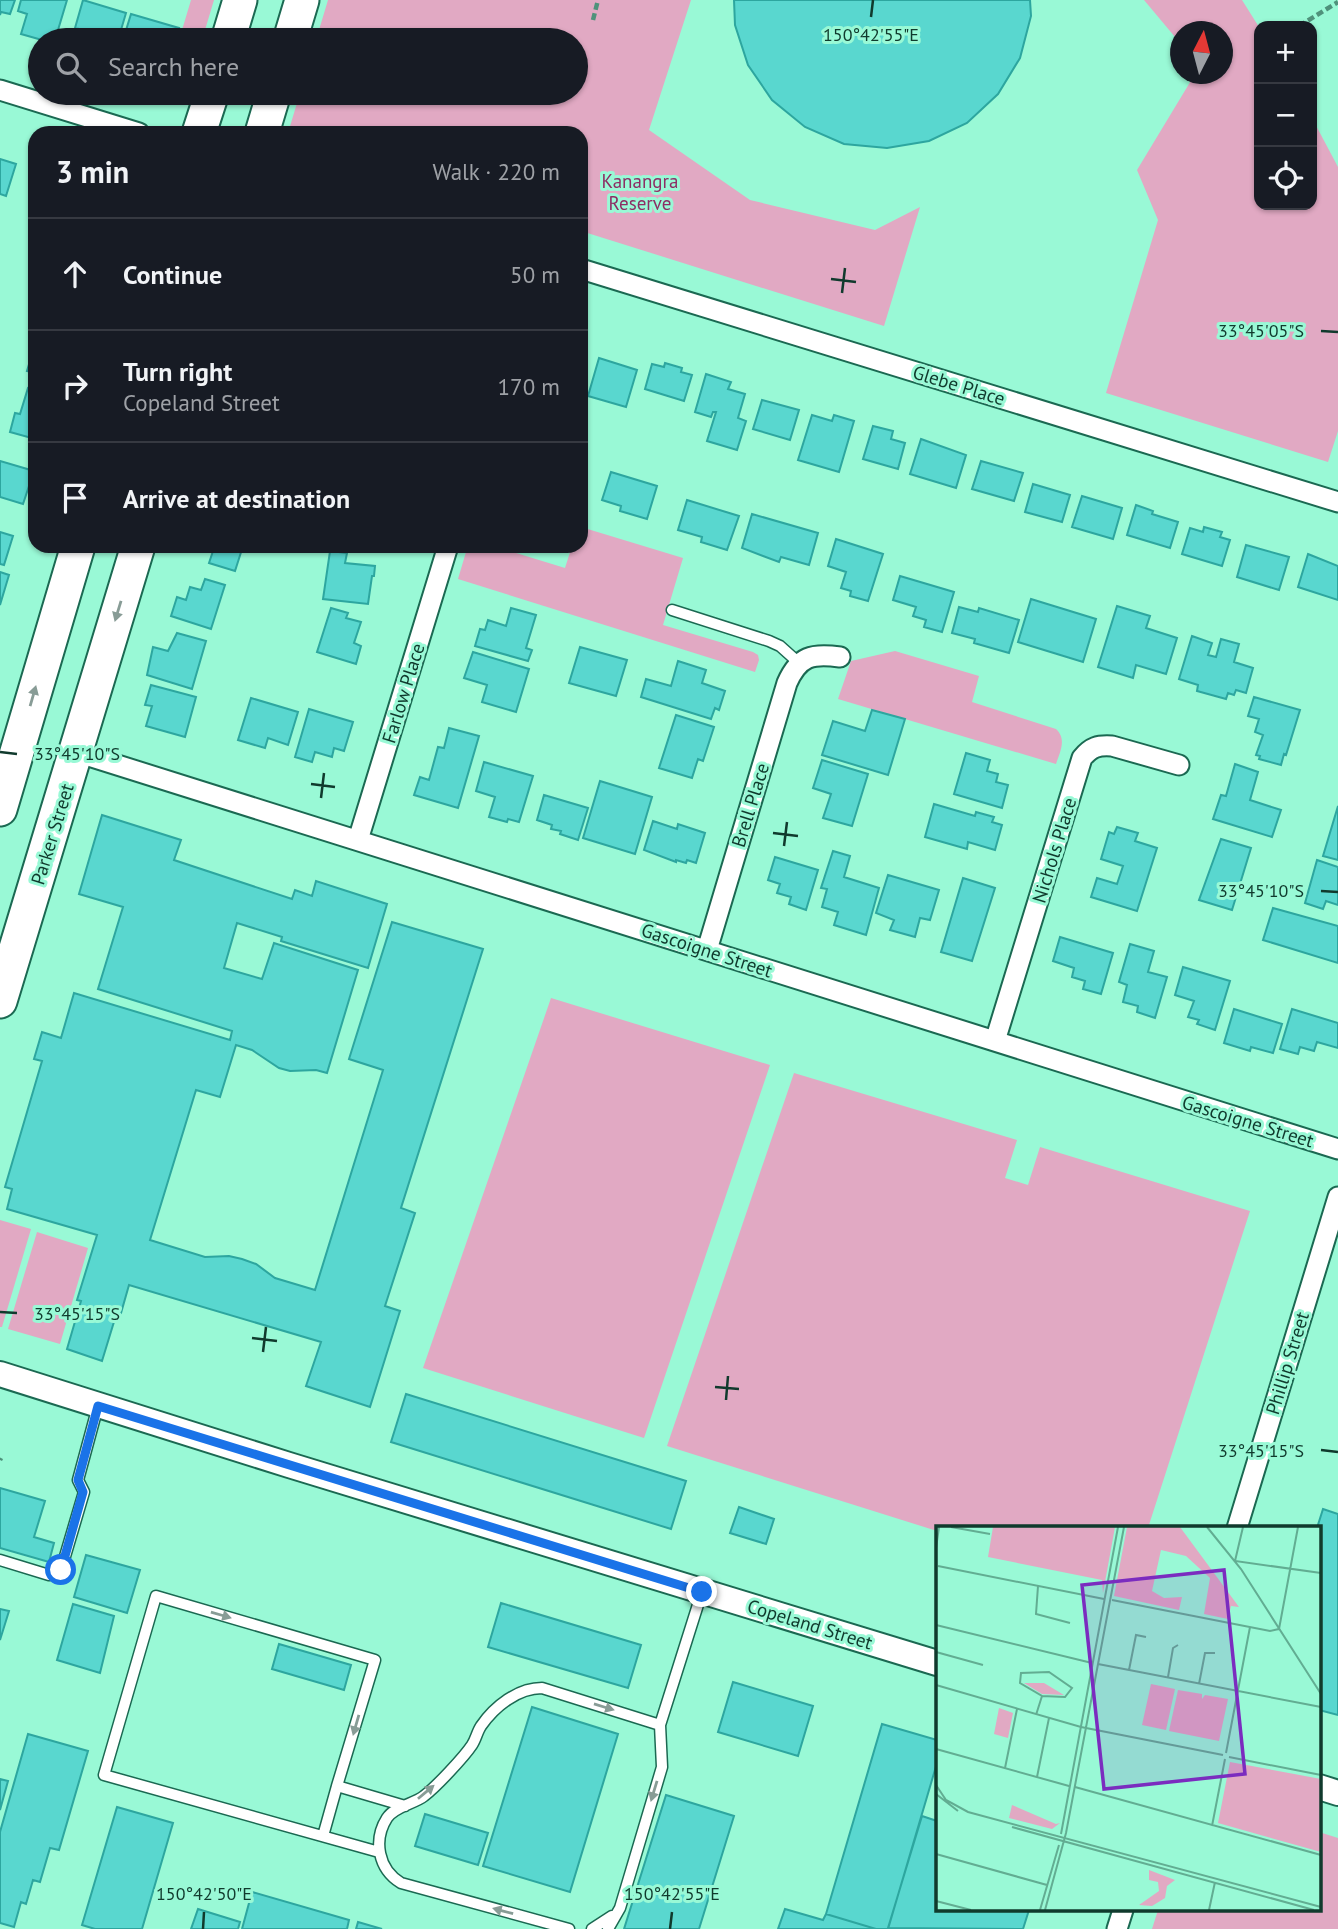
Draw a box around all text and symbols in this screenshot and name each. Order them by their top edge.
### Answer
north arrow [1170,21,1233,84]
map controls [1254,21,1317,210]
button: + [1254,21,1317,84]
text: 150°42'55"E [823,23,919,46]
search box [28,28,588,105]
icon: search [52,48,90,86]
text: Search here [108,50,239,83]
button: − [1254,84,1317,147]
button: locate [1254,147,1317,210]
text: 3 min [56,152,129,191]
text: Walk · 220 m [433,157,560,186]
park label: Kanangra Reserve [602,169,678,215]
icon: ahead [56,255,94,293]
text: Continue [123,258,222,291]
text: 50 m [510,260,560,289]
text: 33°45'05"S [1218,319,1304,342]
text: Turn right [123,355,232,388]
street label: Glebe Place [910,360,1008,410]
icon: right [56,367,94,405]
text: 170 m [498,372,560,401]
text: Copeland Street [123,388,280,417]
icon: arrive [56,479,94,517]
text: Arrive at destination [123,482,350,515]
one-way arrow [113,601,123,622]
street label: Farlow Place [376,640,430,746]
one-way arrow [29,686,39,707]
text: 33°45'10"S [34,742,120,765]
street label: Brell Place [726,760,774,850]
street label: Parker Street [25,780,79,887]
street label: Nichols Place [1027,794,1081,906]
text: 33°45'10"S [1218,879,1304,902]
street label: Gascoigne Street [638,918,776,983]
street label: Gascoigne Street [1179,1090,1317,1153]
text: 33°45'15"S [34,1302,120,1325]
street label: Phillip Street [1260,1308,1314,1417]
text: 33°45'15"S [1218,1439,1304,1462]
inset map [936,1526,1320,1912]
route start [45,1554,76,1585]
route end [686,1576,717,1607]
street label: Copeland Street [745,1594,876,1655]
one-way arrow [211,1611,232,1621]
one-way arrow [594,1703,615,1713]
one-way arrow [350,1714,360,1735]
one-way arrow [649,1781,659,1802]
one-way arrow [417,1785,435,1800]
text: 150°42'50"E [156,1882,252,1905]
text: 150°42'55"E [624,1882,720,1905]
one-way arrow [492,1905,514,1916]

